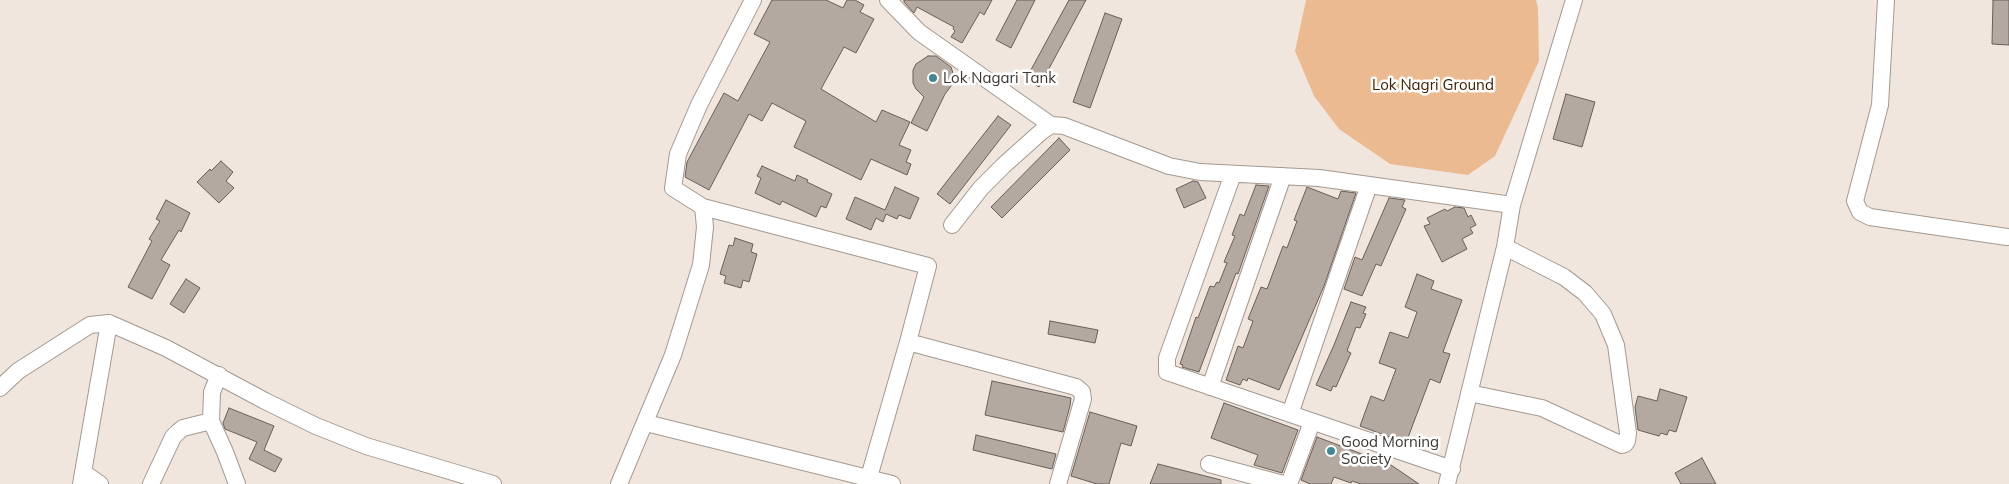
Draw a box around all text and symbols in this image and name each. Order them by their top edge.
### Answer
place label: Lok Nagari Tank [943,69,1056,87]
marker: Lok Nagari Tank [927,72,939,84]
park label: Lok Nagri Ground [1372,76,1494,94]
place label: Good Morning Society [1341,433,1439,468]
marker: Good Morning Society [1325,445,1337,457]

